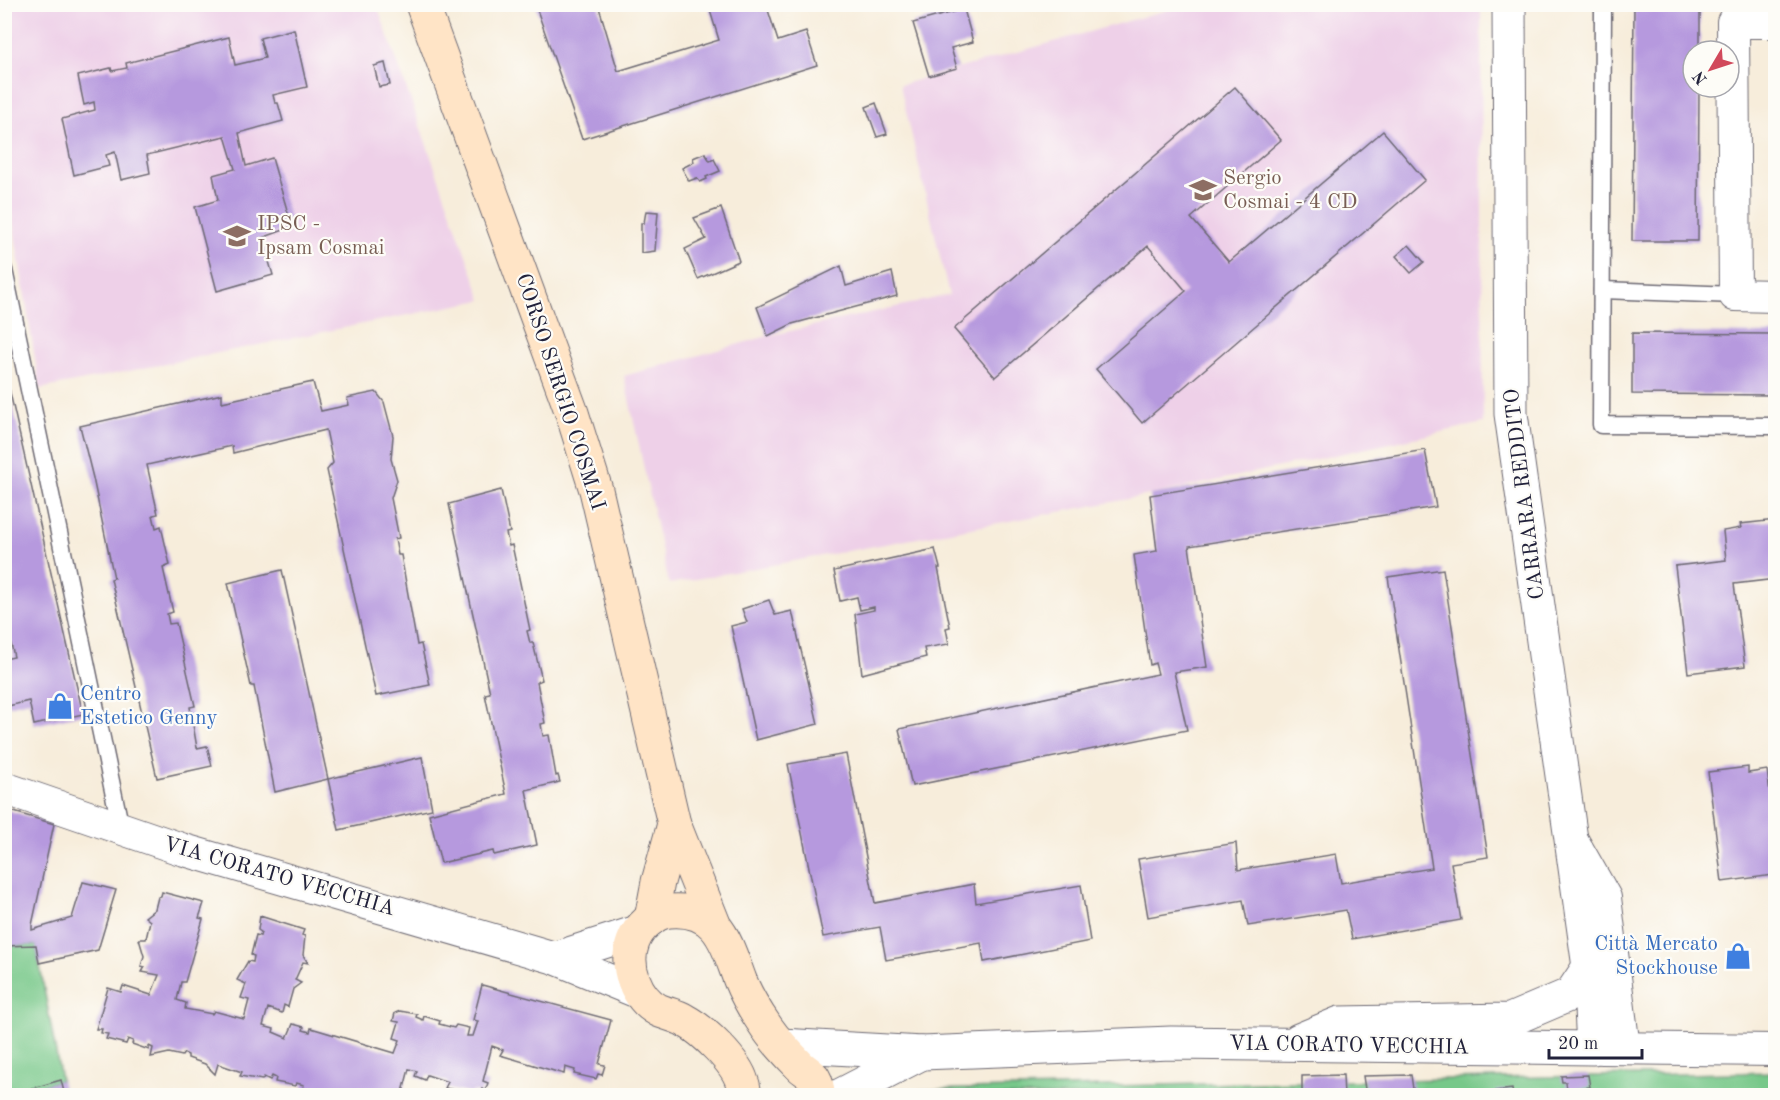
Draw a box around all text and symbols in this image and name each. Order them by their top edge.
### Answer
north arrow [1681,39,1741,99]
text: N [1690,67,1711,87]
place label: Sergio Cosmai - 4 CD [1223,168,1357,213]
school or university icon: Sergio Cosmai - 4 CD [1188,175,1218,205]
place label: IPSC - Ipsam Cosmai [257,214,385,259]
school or university icon: IPSC - Ipsam Cosmai [222,221,252,251]
street label: CORSO SERGIO COSMAI [512,271,608,513]
street label: CARRARA REDDITO [1502,387,1548,601]
place label: Centro Estetico Genny [80,684,218,729]
shop icon: Centro Estetico Genny [45,691,75,721]
street label: VIA CORATO VECCHIA [161,834,397,920]
place label: Città Mercato Stockhouse [1594,934,1718,979]
shop icon: Città Mercato Stockhouse [1723,941,1753,971]
scale bar [1549,1022,1642,1060]
street label: VIA CORATO VECCHIA [1229,1033,1469,1059]
text: 20 m [1558,1035,1598,1053]

